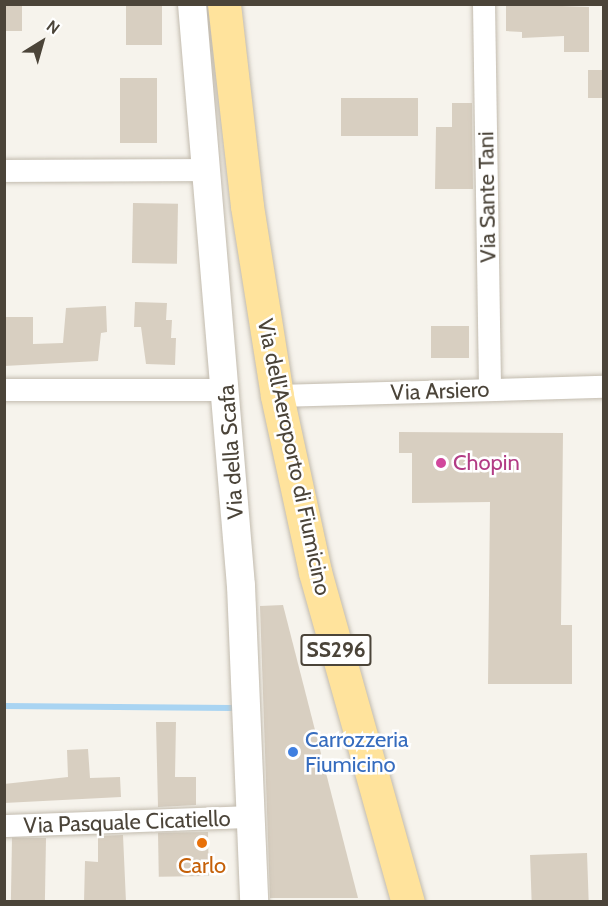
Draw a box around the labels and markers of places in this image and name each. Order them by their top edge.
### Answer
place label: Chopin [453,450,520,476]
marker: Chopin [434,456,448,470]
place label: Carrozzeria Fiumicino [305,726,409,778]
marker: Carrozzeria Fiumicino [286,745,300,759]
marker: Carlo [195,836,209,850]
place label: Carlo [178,853,226,879]

